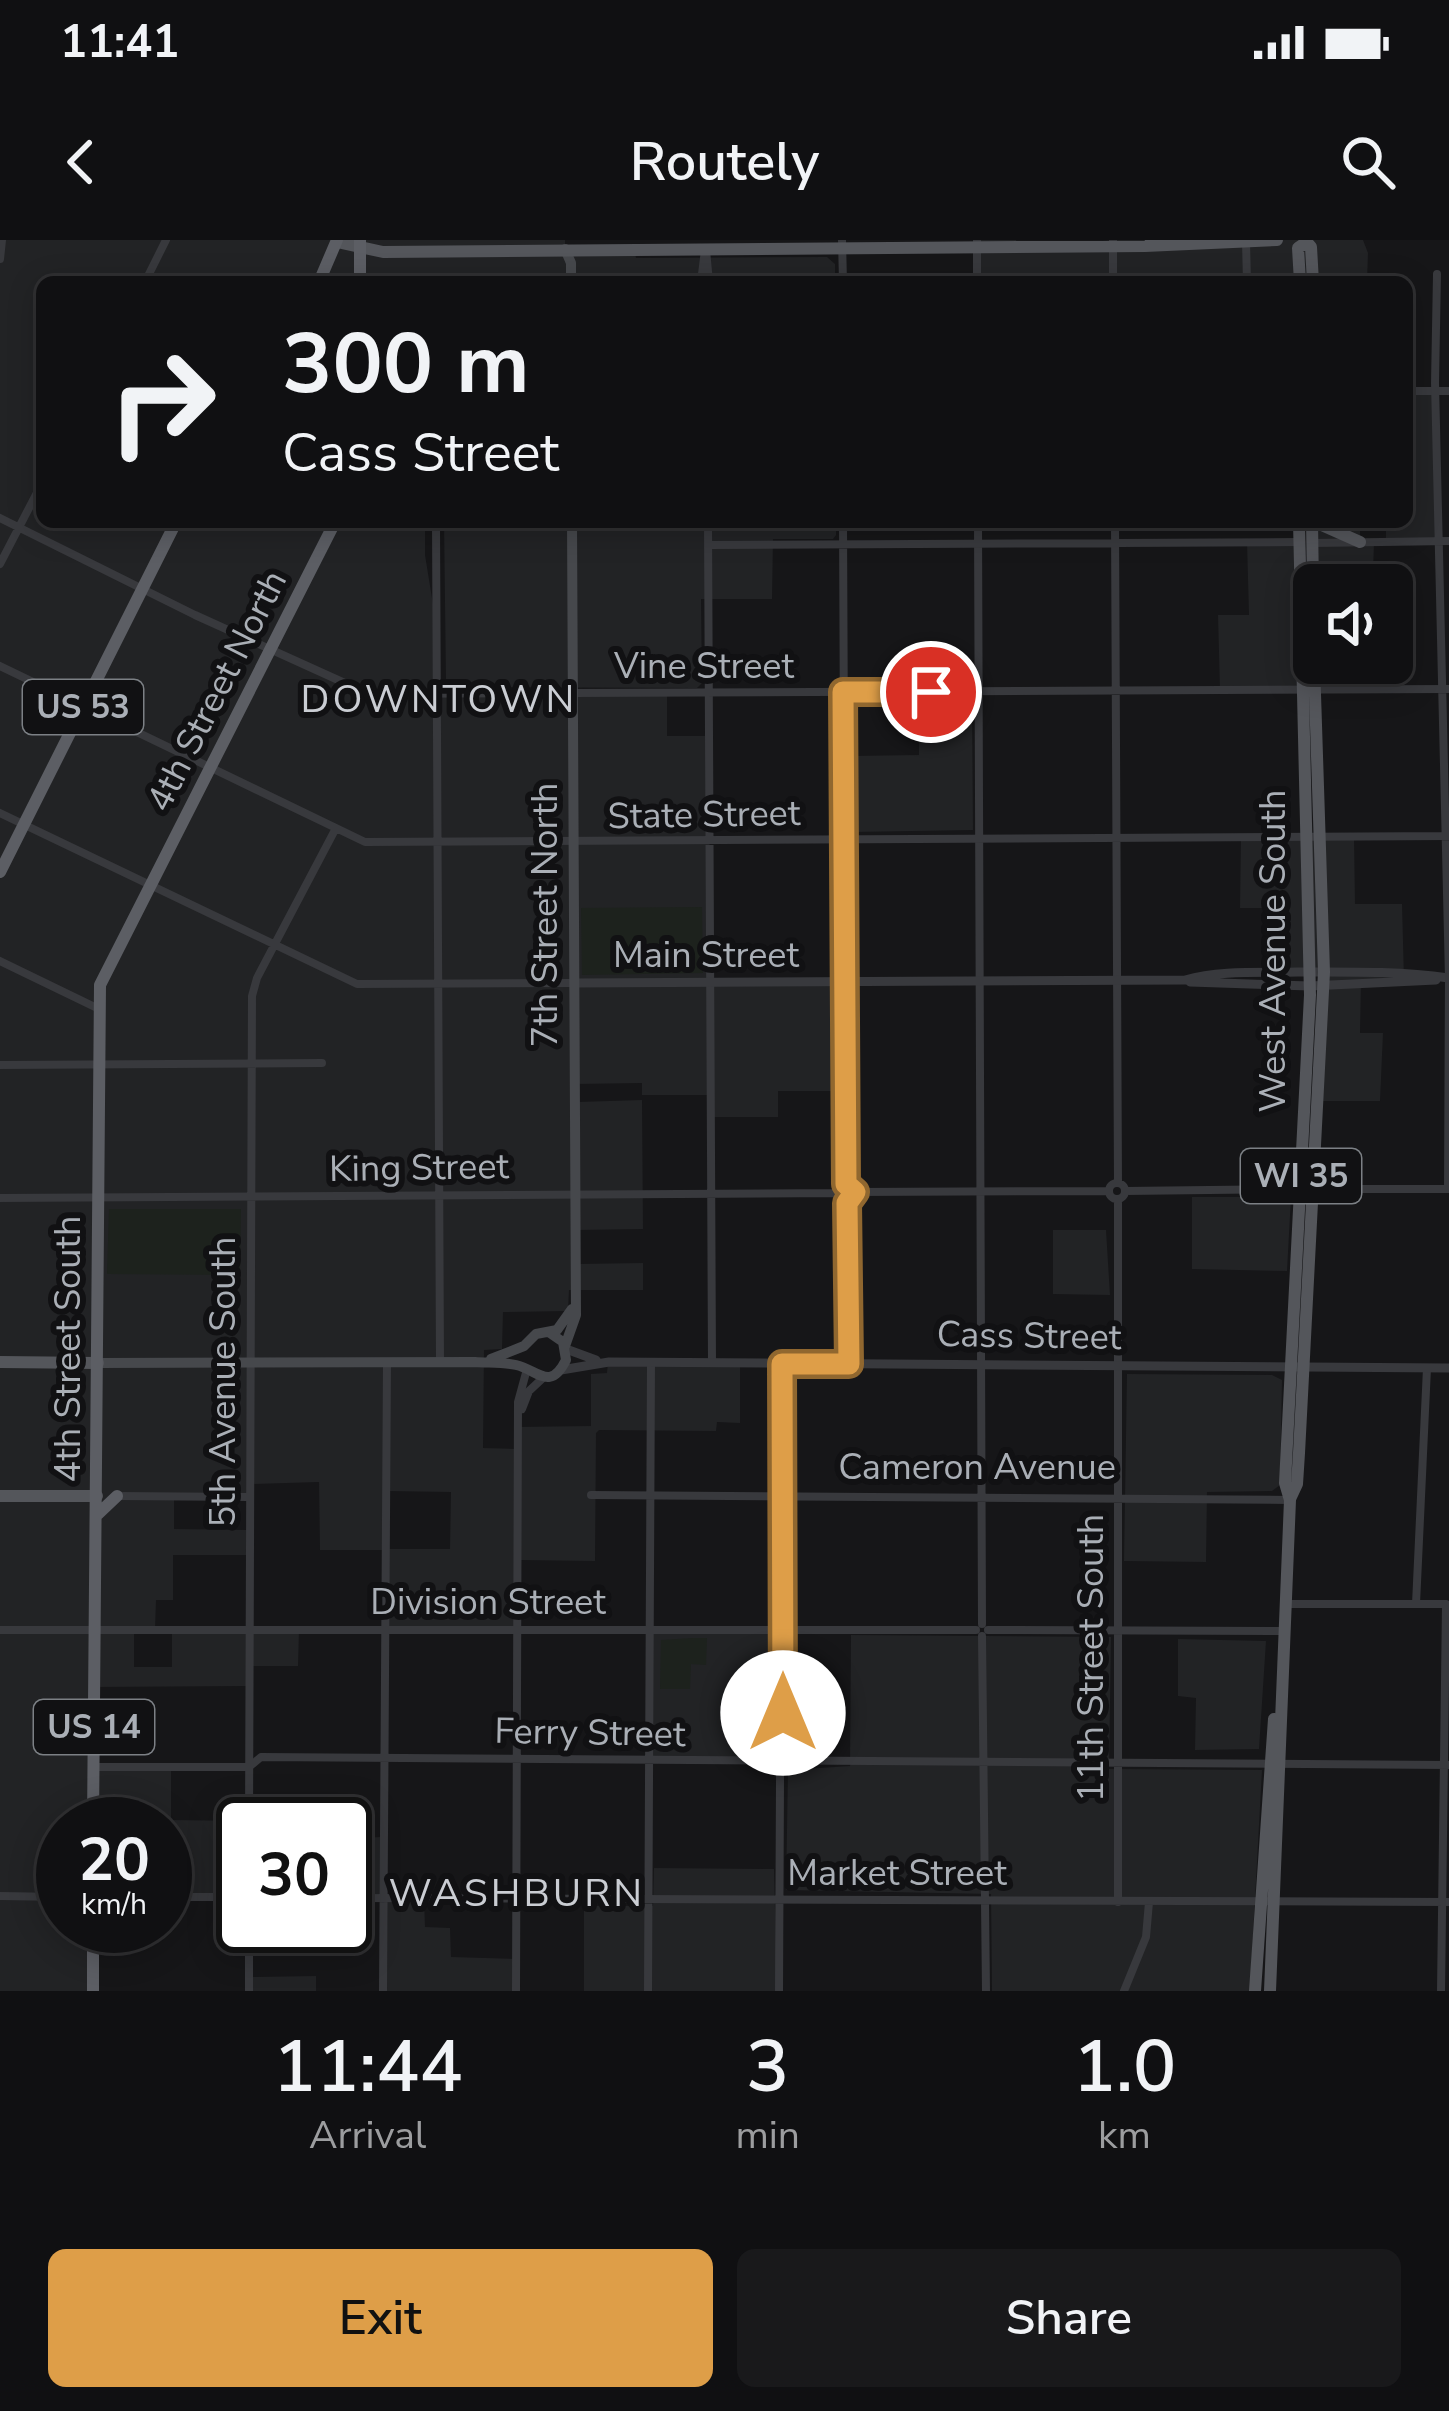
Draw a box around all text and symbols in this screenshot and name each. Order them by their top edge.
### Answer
text: 11:41 [60,12,179,73]
text: Routely [630,125,819,199]
icon: back [48,129,114,195]
icon: search [1335,129,1401,195]
text: 300 m [282,307,530,422]
icon: right [84,324,240,480]
text: Cass Street [282,416,559,490]
street label: 4th Street North [135,562,299,820]
map controls [1293,564,1413,684]
button: sound [1293,564,1413,684]
pin [880,641,982,743]
street label: Vine Street [613,642,795,691]
icon: arrive [898,659,964,725]
district label: DOWNTOWN [301,673,577,726]
road number: US 53 [23,680,143,734]
street label: 7th Street North [521,783,570,1047]
street label: State Street [607,789,801,841]
street label: West Avenue South [1249,790,1298,1112]
street label: Main Street [613,931,799,980]
street label: King Street [329,1142,510,1194]
road number: WI 35 [1241,1149,1361,1203]
street label: 4th Street South [44,1216,93,1482]
street label: 5th Avenue South [199,1236,248,1528]
street label: Cass Street [936,1310,1122,1362]
street label: Cameron Avenue [838,1443,1116,1492]
street label: 11th Street South [1067,1514,1116,1802]
street label: Division Street [370,1578,606,1627]
position arrow [720,1650,846,1776]
road number: US 14 [34,1700,154,1754]
street label: Ferry Street [494,1707,686,1759]
speed limit sign: 30 [216,1797,372,1953]
text: 20 [78,1819,150,1901]
street label: Market Street [787,1849,1007,1898]
district label: WASHBURN [389,1867,645,1920]
text: km/h [81,1884,147,1925]
text: 11:44 [273,2018,463,2116]
text: 3 [746,2018,789,2116]
text: 1.0 [1073,2018,1176,2116]
text: Arrival [309,2109,426,2162]
text: min [735,2109,800,2162]
text: km [1098,2109,1151,2162]
button: Exit [48,2249,713,2387]
button: Share [737,2249,1401,2387]

